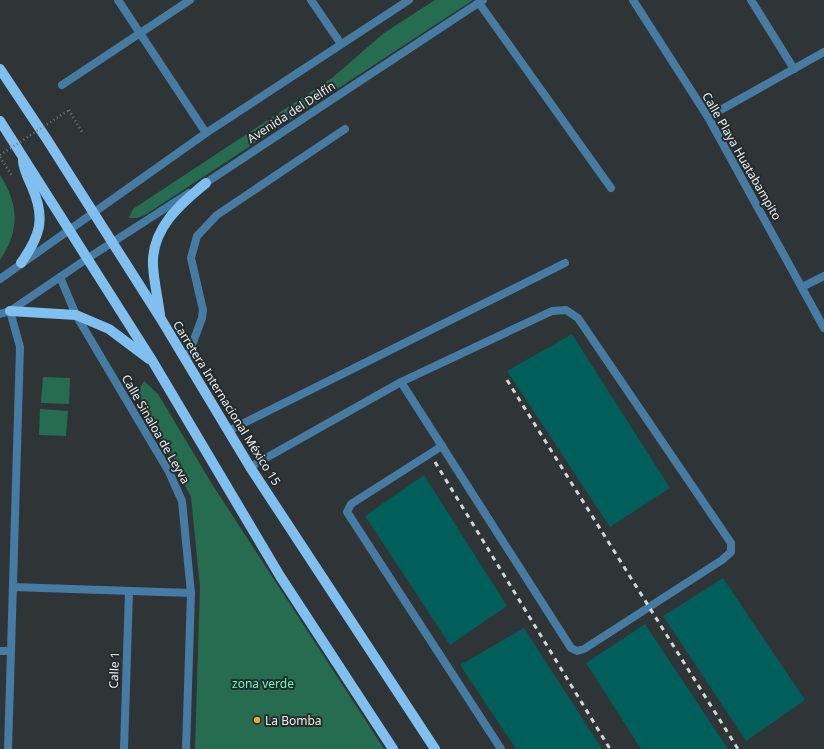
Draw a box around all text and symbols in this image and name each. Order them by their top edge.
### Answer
street label: Avenida del Delfín [244,77,338,147]
street label: Calle Playa Huatabampito [698,89,786,223]
street label: Carretera Internacional México 15 [169,317,285,489]
street label: Calle Sinaloa de Leyva [118,371,194,487]
street label: Calle 1 [105,651,123,689]
park label: zona verde [232,675,294,692]
place label: La Bomba [265,712,322,729]
marker: La Bomba [252,715,262,725]

